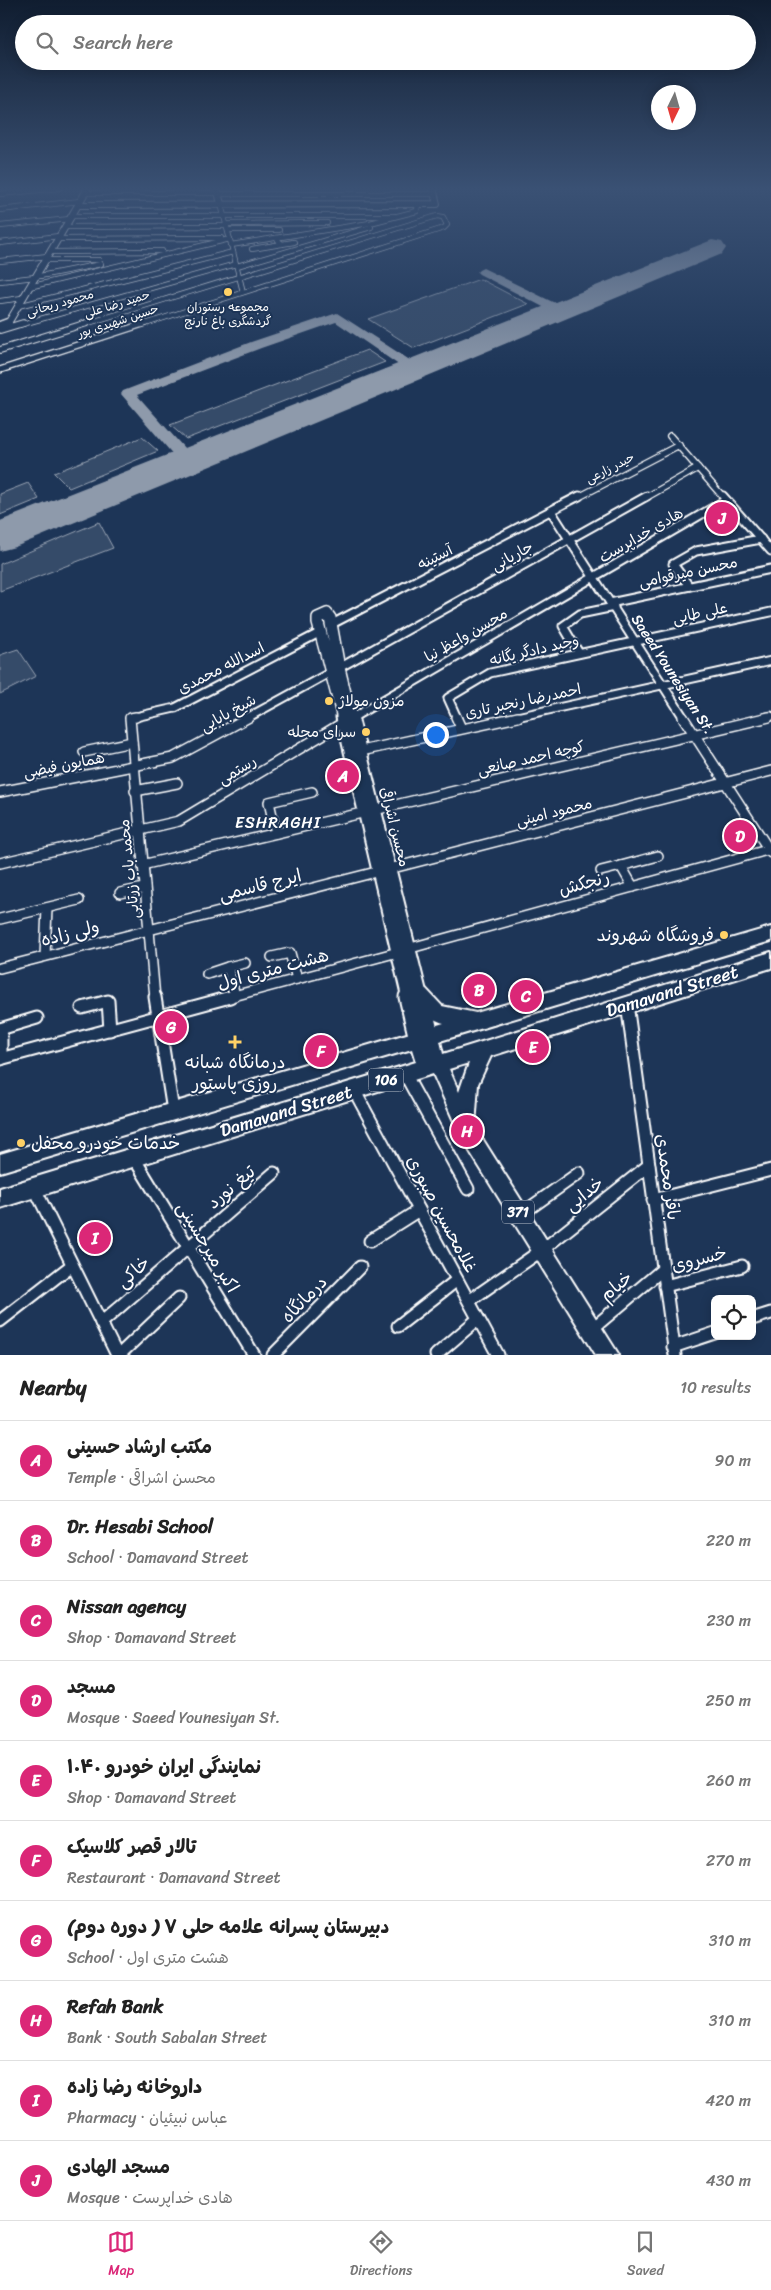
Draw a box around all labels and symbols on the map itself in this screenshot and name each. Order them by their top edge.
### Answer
north arrow [651,85,696,130]
street label: محمود ریحانی [24,283,96,323]
street label: حمید رضا علی [81,283,153,325]
marker: مجموعه رستوران گردشگری باغ نارنج [222,286,234,298]
place label: مجموعه رستوران گردشگری باغ نارنج [185,296,271,332]
street label: حسین شهیدی پور [74,297,162,345]
street label: حیدر زارعی [581,446,639,490]
pin: J [706,499,738,537]
street label: هادی خداپرست [594,500,688,570]
street label: جاریانی [486,534,538,578]
street label: آستینه [413,536,458,577]
street label: محسن میرقوامی [636,549,740,595]
street label: علی طایی [670,595,730,631]
street label: محسن واعظ نیا [419,601,513,669]
street label: Saeed Younesiyan St. [624,609,722,739]
street label: وحید دادگر یگانه [486,627,582,673]
street label: اسدالله محمدی [173,635,269,701]
street label: احمدرضا رنجبر تاری [462,676,584,726]
street label: شیخ بابایی [195,687,261,739]
place label: مزون مولاژ [338,688,405,714]
marker: مزون مولاژ [323,695,335,707]
place label: سرای محله [288,719,356,745]
your location [423,722,449,748]
marker: سرای محله [360,726,372,738]
street label: کوچه احمد صانعی [475,733,587,783]
street label: همایون فیضی [21,744,107,786]
street label: رستمی [212,748,262,792]
pin: A [327,757,359,795]
street label: محسن اشراقی [373,784,417,870]
street label: محمود امینی [513,790,595,834]
district label: ESHRAGHI [235,808,322,837]
pin: D [724,817,756,855]
street label: محمد باب زرتابی [111,818,147,920]
street label: ایرج قاسمی [215,859,305,911]
street label: رنجکش [555,861,613,905]
street label: ولی زاده [37,910,103,956]
place label: فروشگاه شهروند [597,919,714,951]
marker: فروشگاه شهروند [718,929,730,941]
street label: هشت متری اول [213,939,333,999]
street label: Damavand Street [602,956,742,1026]
pin: B [463,971,495,1009]
pin: C [510,977,542,1015]
pin: G [155,1008,187,1046]
pin: E [517,1028,549,1066]
pin: F [305,1032,337,1070]
marker: درمانگاه شبانه روزی پاستور [228,1035,242,1049]
place label: درمانگاه شبانه روزی پاستور [184,1046,286,1099]
road number: 106 [368,1068,404,1092]
street label: Damavand Street [216,1076,356,1146]
pin: H [451,1112,483,1150]
place label: خدمات خودرو محفل [31,1127,180,1159]
street label: باقر محمدی [646,1132,690,1222]
marker: خدمات خودرو محفل [15,1137,27,1149]
street label: غلامحسین صبوری [397,1149,487,1279]
street label: تیغ نورد [199,1156,264,1217]
street label: خدایی [557,1168,611,1220]
street label: اکبر میرحسینی [168,1195,248,1299]
road number: 371 [502,1200,534,1224]
pin: I [79,1219,111,1257]
street label: خسروی [668,1236,730,1282]
street label: خاکی [108,1248,158,1296]
street label: خیام [592,1262,640,1310]
street label: درمانگاه [273,1267,335,1331]

